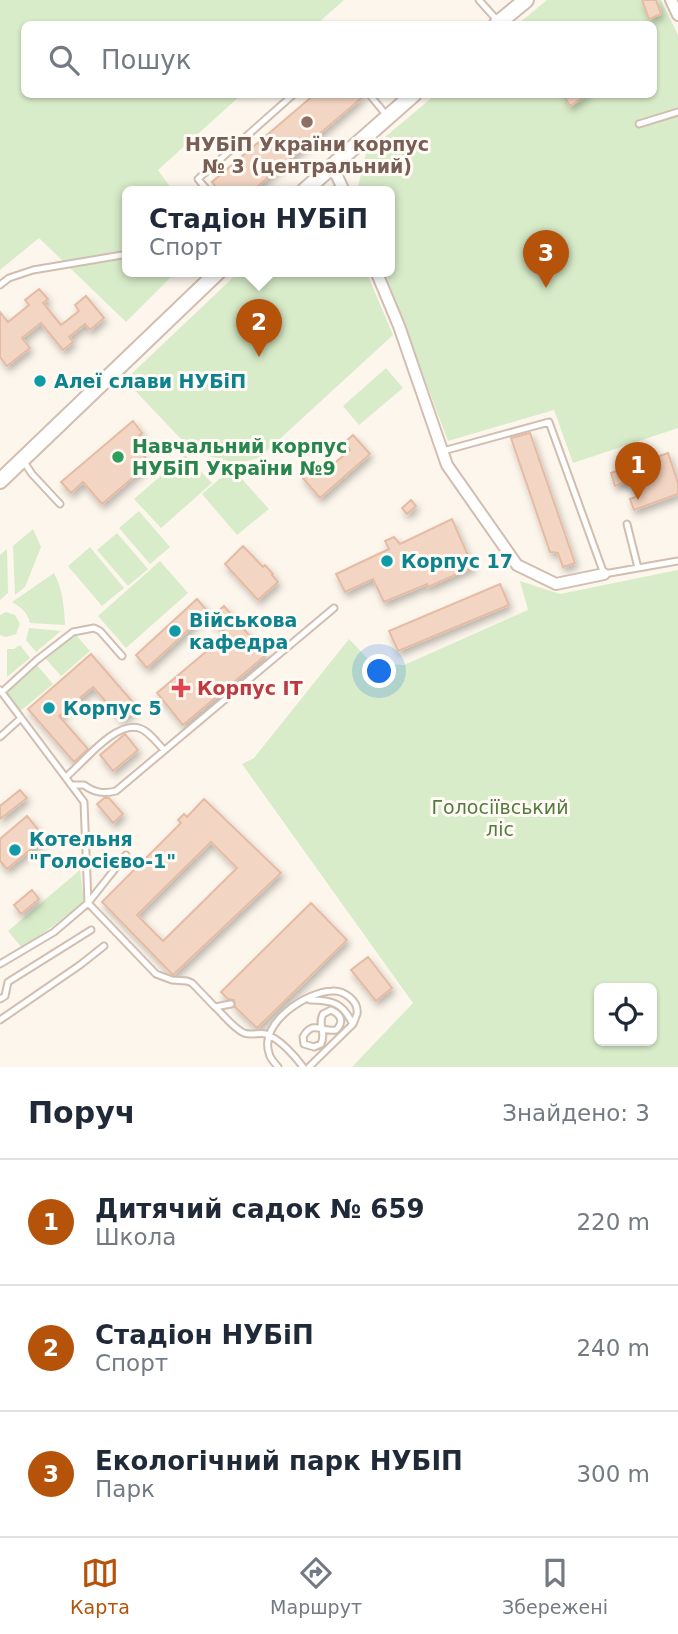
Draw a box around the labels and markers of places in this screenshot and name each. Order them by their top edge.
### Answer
marker: НУБіП України корпус № 3 (центральний) [299,114,315,130]
place label: НУБіП України корпус № 3 (центральний) [185,133,429,177]
pin: 3 [523,230,569,288]
pin: 2 [236,299,282,357]
place label: Алеї слави НУБіП [54,370,246,392]
marker: Алеї слави НУБіП [32,373,48,389]
place label: Навчальний корпус НУБіП України №9 [132,435,347,479]
pin: 1 [615,442,661,500]
marker: Навчальний корпус НУБіП України №9 [110,449,126,465]
place label: Корпус 17 [401,550,513,572]
marker: Корпус 17 [379,553,395,569]
place label: Військова кафедра [189,609,297,653]
marker: Військова кафедра [167,623,183,639]
place label: Корпус ІТ [197,677,303,699]
marker: Корпус ІТ [171,678,191,698]
place label: Корпус 5 [63,697,162,719]
marker: Корпус 5 [41,700,57,716]
place label: Котельня "Голосієво-1" [29,828,176,872]
marker: Котельня "Голосієво-1" [7,842,23,858]

